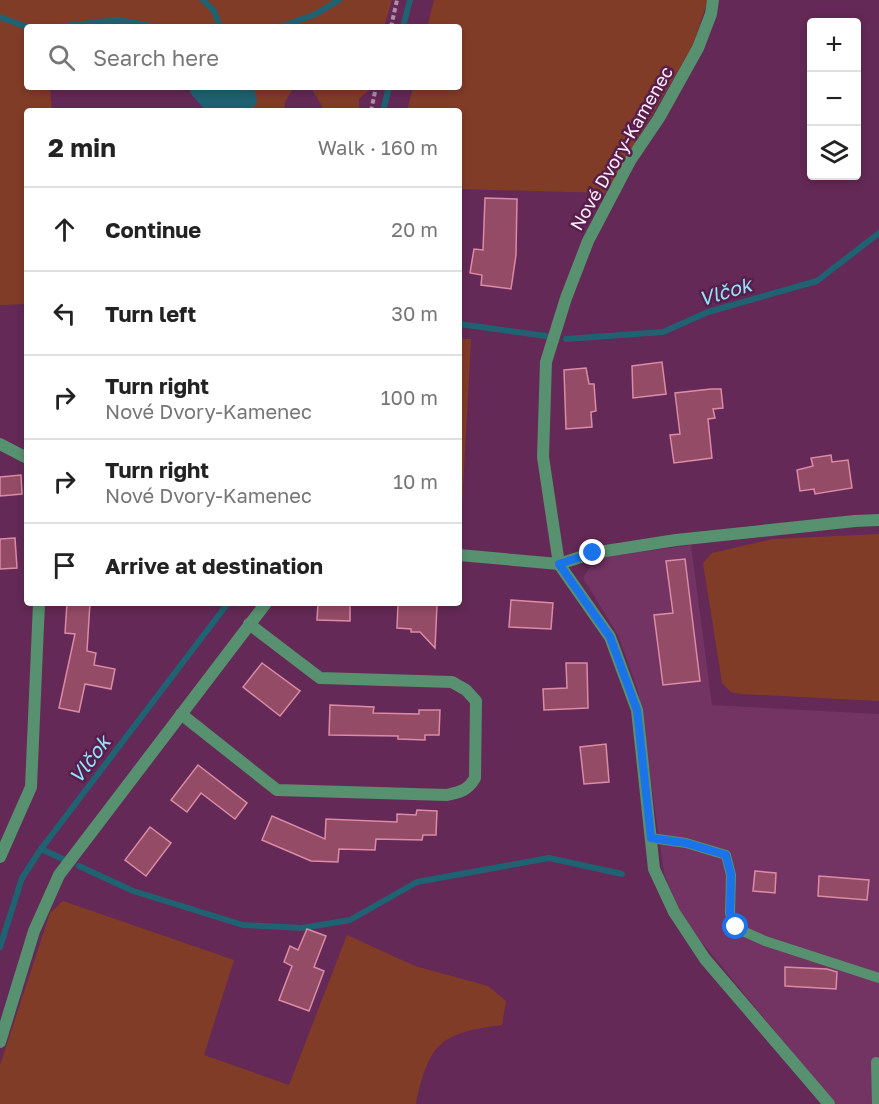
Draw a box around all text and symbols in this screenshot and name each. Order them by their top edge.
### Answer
map controls [807,18,861,180]
button: + [807,18,861,72]
search box [24,24,462,90]
icon: search [45,41,78,74]
text: Search here [93,44,219,71]
street label: Nové Dvory-Kamenec [565,62,677,234]
button: − [807,72,861,126]
button: layers [807,126,861,180]
text: 2 min [48,132,116,163]
text: Walk · 160 m [318,135,438,159]
icon: ahead [48,213,81,246]
text: Continue [105,216,201,243]
text: 20 m [391,217,438,241]
water label: Vlčok [696,271,757,310]
icon: left [48,297,81,330]
text: Turn left [105,300,196,327]
text: 30 m [391,301,438,325]
text: Turn right [105,372,209,399]
icon: right [48,381,81,414]
text: 100 m [381,385,438,409]
text: Nové Dvory-Kamenec [105,399,312,423]
text: Turn right [105,456,209,483]
icon: right [48,465,81,498]
text: 10 m [393,469,438,493]
text: Nové Dvory-Kamenec [105,483,312,507]
route end [579,539,605,565]
icon: arrive [48,549,81,582]
text: Arrive at destination [105,552,323,579]
water label: Vlčok [63,728,116,788]
route start [722,913,748,939]

